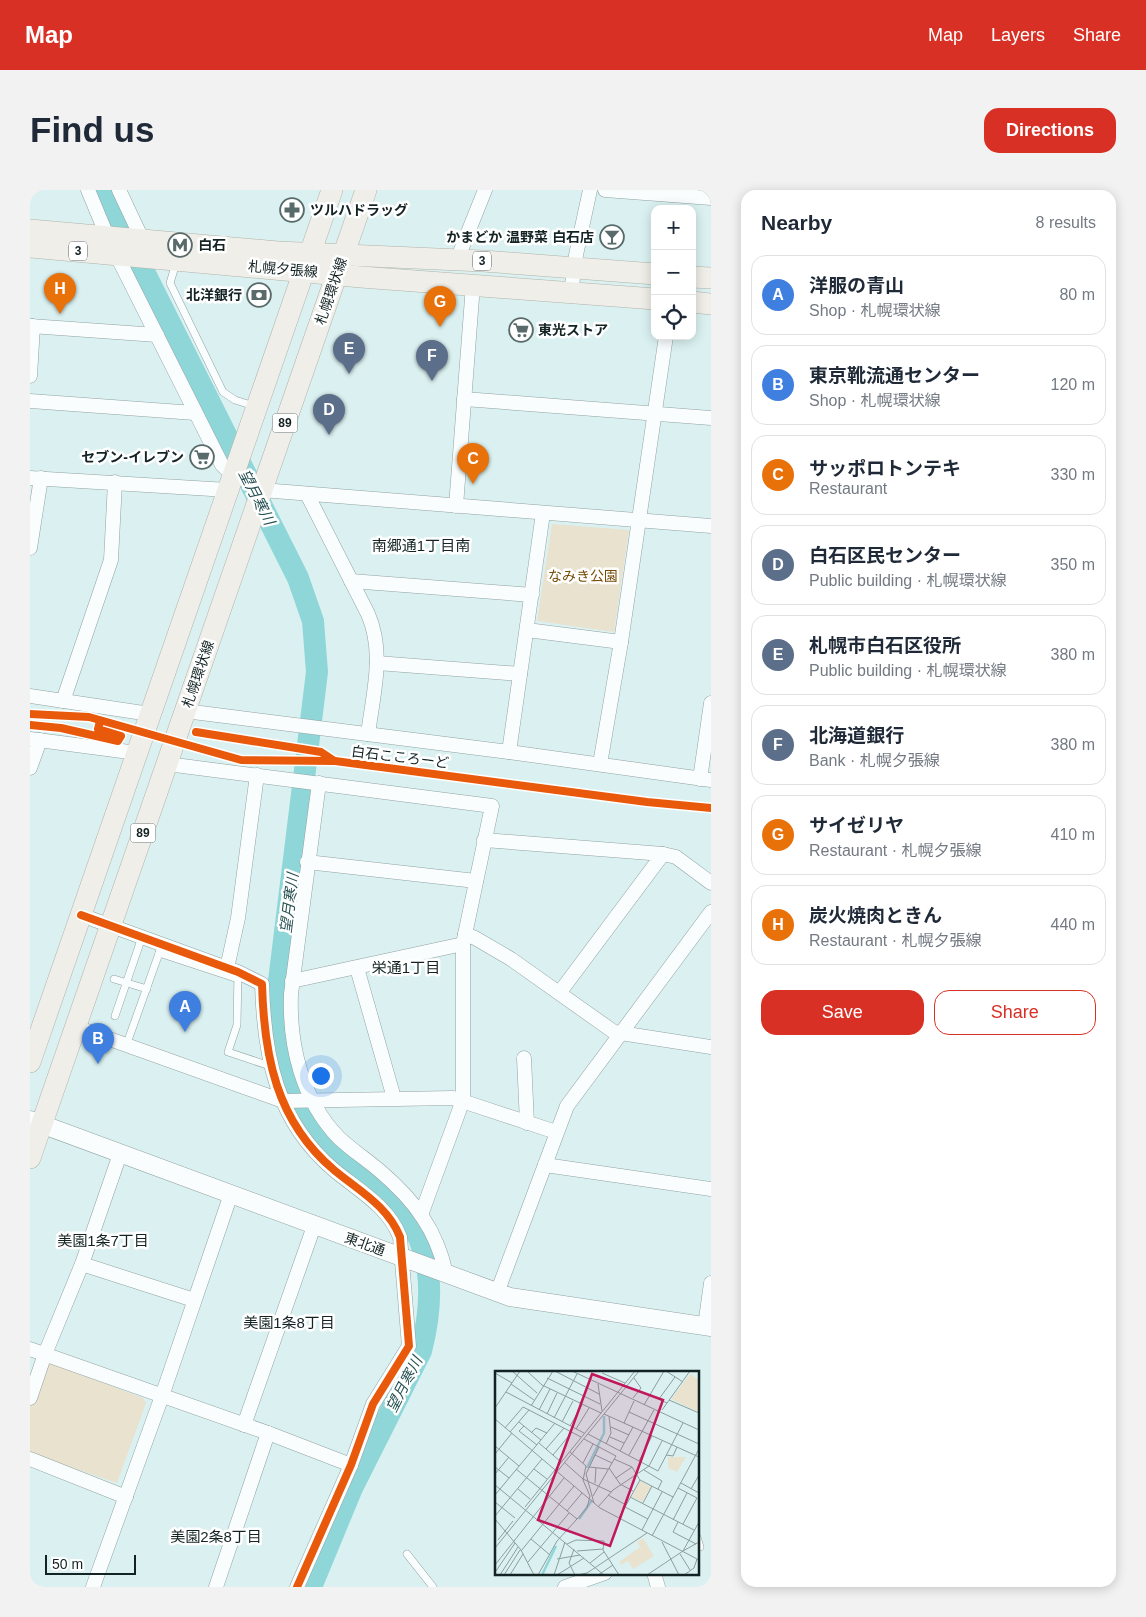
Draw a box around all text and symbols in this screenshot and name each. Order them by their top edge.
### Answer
text: Map [25,21,73,48]
text: Map [928,25,963,45]
text: Layers [991,25,1045,45]
text: Share [1073,25,1121,45]
button: Directions [984,108,1116,153]
text: Find us [30,110,154,149]
pharmacy icon: ツルハドラッグ [279,197,305,223]
place label: ツルハドラッグ [310,202,408,218]
map controls [651,205,696,340]
button: + [651,205,696,250]
text: Nearby [761,211,832,234]
text: 8 results [1036,214,1096,231]
bar icon: かまどか 温野菜 白石店 [599,224,625,250]
place label: かまどか 温野菜 白石店 [446,229,594,245]
metro station icon: 白石 [167,232,193,258]
place label: 白石 [198,237,226,253]
road number: 3 [69,241,87,260]
button: − [651,250,696,295]
road number: 3 [473,251,491,270]
street label: 札幌環状線 [312,255,350,327]
street label: 札幌夕張線 [247,258,319,280]
pin: H [44,273,76,314]
text: 洋服の青山 [809,275,904,296]
bank icon: 北洋銀行 [246,282,272,308]
pin: G [424,286,456,327]
text: A [772,286,784,303]
text: 80 m [1059,286,1095,303]
place label: 北洋銀行 [186,287,242,303]
button: locate [651,295,696,340]
text: Shop · 札幌環状線 [809,302,941,319]
supermarket icon: 東光ストア [508,317,534,343]
place label: 東光ストア [538,322,608,338]
pin: E [333,333,365,374]
pin: F [416,340,448,381]
text: 東京靴流通センター [809,365,980,386]
text: B [772,376,784,393]
text: 120 m [1051,376,1095,393]
text: Shop · 札幌環状線 [809,392,941,409]
pin: D [313,394,345,435]
road number: 89 [272,414,298,432]
pin: C [457,443,489,484]
supermarket icon: セブン-イレブン [189,444,215,470]
place label: セブン-イレブン [81,449,184,465]
text: サッポロトンテキ [809,458,961,479]
water label: 望月寒川 [236,466,279,529]
text: C [772,466,784,483]
text: 330 m [1051,466,1095,483]
text: Restaurant [809,480,887,497]
district label: 南郷通1丁目南 [372,537,470,554]
text: 白石区民センター [809,545,961,566]
text: D [772,556,784,573]
text: 350 m [1051,556,1095,573]
park label: なみき公園 [548,568,618,584]
text: Public building · 札幌環状線 [809,572,1006,589]
text: 札幌市白石区役所 [809,635,961,656]
street label: 札幌環状線 [179,638,217,710]
text: E [773,646,783,663]
text: 380 m [1051,646,1095,663]
text: Public building · 札幌環状線 [809,662,1006,679]
text: 北海道銀行 [809,725,904,746]
text: F [773,736,783,753]
text: 380 m [1051,736,1095,753]
street label: 白石こころーど [350,743,450,771]
text: Bank · 札幌夕張線 [809,752,940,769]
text: サイゼリヤ [809,815,904,836]
road number: 89 [130,824,156,842]
text: G [772,826,784,843]
text: 410 m [1051,826,1095,843]
text: Restaurant · 札幌夕張線 [809,842,982,859]
water label: 望月寒川 [277,870,301,934]
text: 炭火焼肉ときん [809,905,942,926]
text: H [772,916,784,933]
text: 440 m [1051,916,1095,933]
text: Restaurant · 札幌夕張線 [809,932,982,949]
district label: 栄通1丁目 [372,959,440,976]
button: Save [761,990,924,1035]
button: Share [934,990,1096,1035]
pin: A [169,991,201,1032]
pin: B [82,1023,114,1064]
your location [308,1063,334,1089]
street label: 東北通 [343,1229,387,1259]
district label: 美園1条7丁目 [57,1232,149,1249]
district label: 美園1条8丁目 [243,1314,335,1331]
water label: 望月寒川 [383,1352,426,1415]
inset map [495,1371,698,1574]
district label: 美園2条8丁目 [170,1528,262,1545]
scale bar [45,1552,136,1575]
text: 50 m [52,1556,83,1572]

